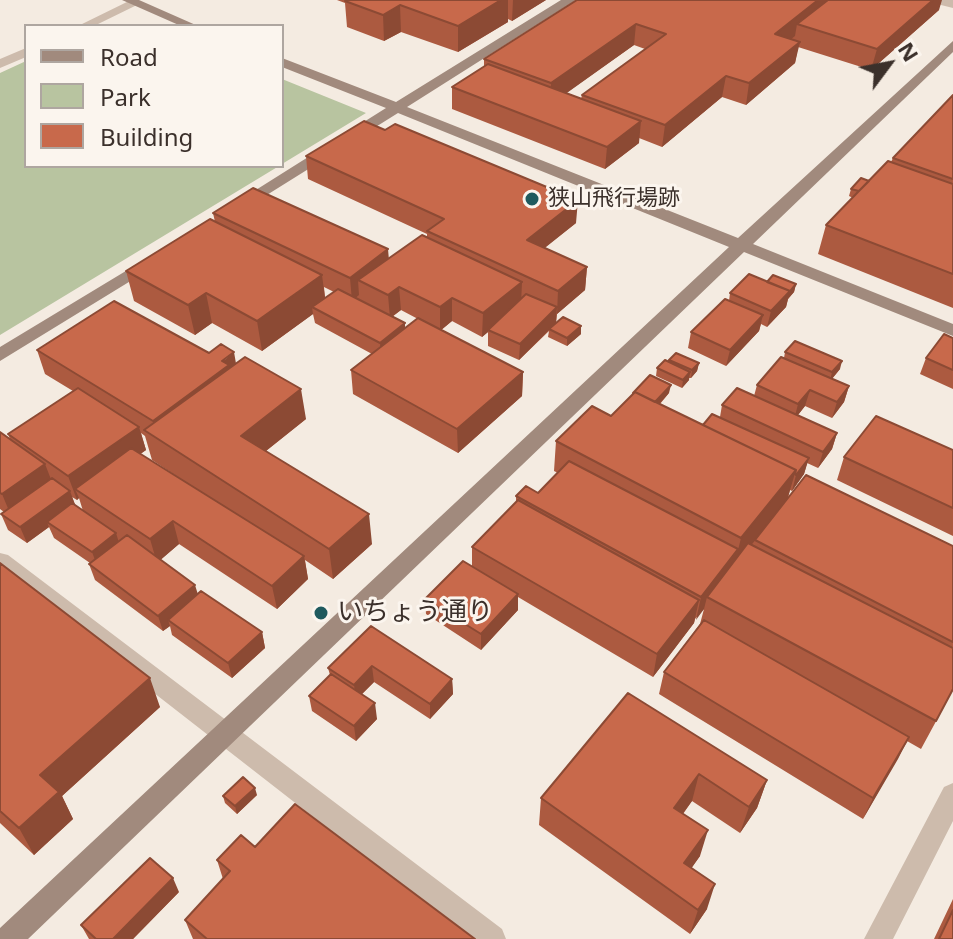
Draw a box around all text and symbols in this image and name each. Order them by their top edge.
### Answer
legend [24,24,284,168]
north arrow [849,24,929,104]
text: N [892,36,927,67]
text: Road [100,40,158,73]
text: Park [100,80,151,113]
text: Building [100,120,193,153]
place label: 狭山飛行場跡 [548,186,680,212]
marker: 狭山飛行場跡 [523,190,541,208]
place label: いちょう通り [337,597,493,629]
marker: いちょう通り [312,604,330,622]

